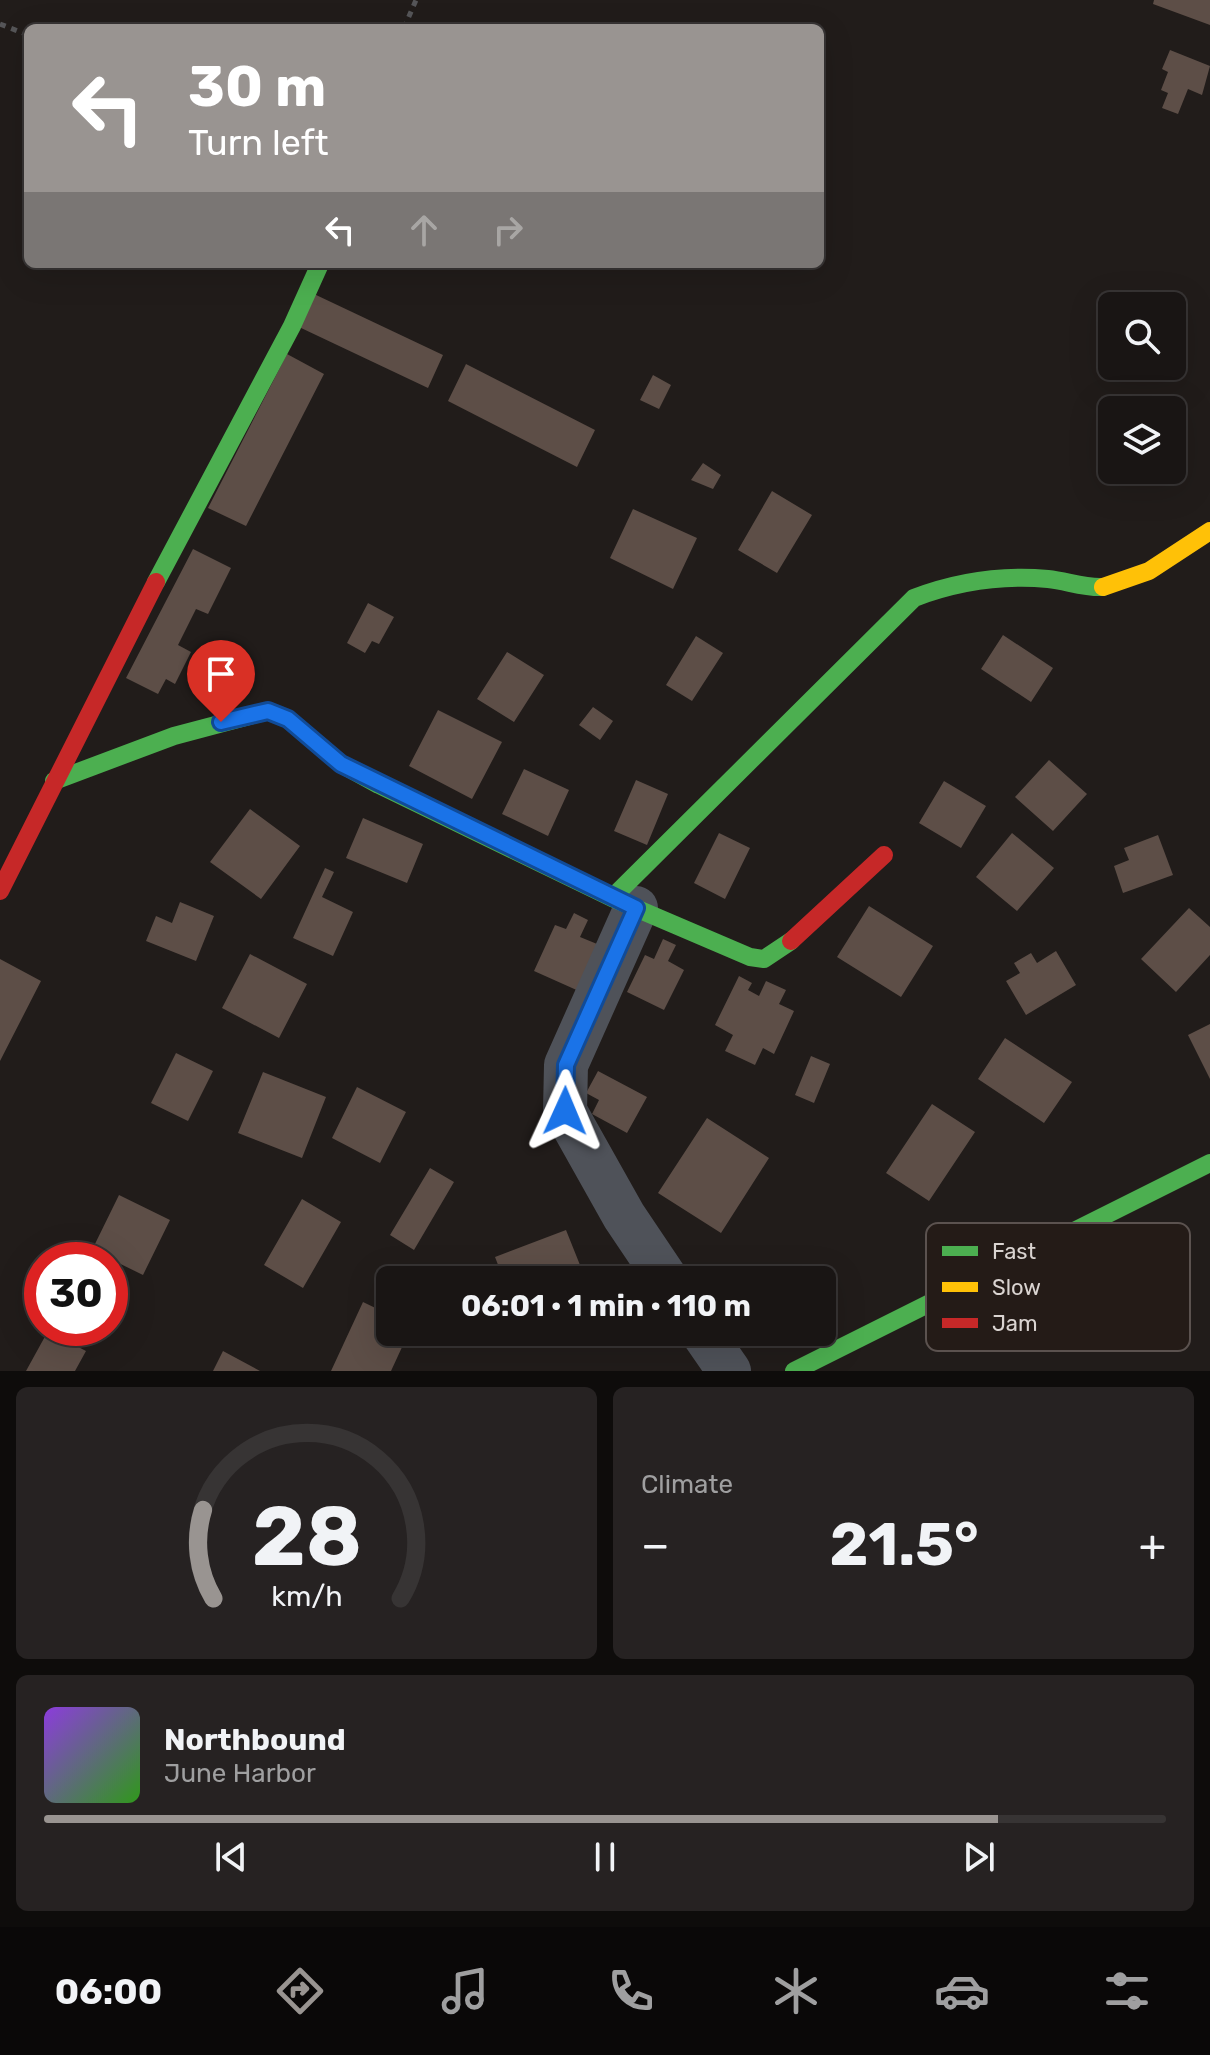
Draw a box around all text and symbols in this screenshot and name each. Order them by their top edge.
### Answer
text: 30 m [188,54,326,120]
icon: left [56,56,160,160]
text: Turn left [188,121,329,164]
icon: left [318,208,362,252]
icon: ahead [402,208,446,252]
icon: right [486,208,530,252]
map controls [1098,292,1186,484]
button: search [1098,292,1186,380]
button: layers [1098,396,1186,484]
pin [187,640,255,722]
icon: arrive [199,652,243,696]
position arrow [523,1069,607,1153]
legend [926,1223,1190,1351]
text: Fast [992,1238,1037,1265]
speed limit sign: 30 [24,1242,128,1346]
text: Slow [992,1274,1041,1301]
text: 06:01 · 1 min · 110 m [461,1288,751,1324]
text: Jam [992,1310,1038,1337]
text: Climate [641,1469,733,1500]
text: 28 [251,1487,362,1586]
text: 21.5° [829,1509,979,1580]
text: − [641,1519,670,1571]
text: + [1139,1519,1166,1571]
text: km/h [271,1579,342,1613]
text: Northbound [164,1722,346,1758]
text: June Harbor [164,1758,316,1789]
icon: previous [209,1835,253,1879]
icon: pause [583,1835,627,1879]
icon: next [957,1835,1001,1879]
icon: directions [272,1963,328,2019]
icon: music [437,1963,493,2019]
icon: phone [603,1963,659,2019]
icon: climate [768,1963,824,2019]
icon: car [934,1963,990,2019]
icon: filters [1099,1963,1155,2019]
text: 06:00 [55,1970,162,2013]

